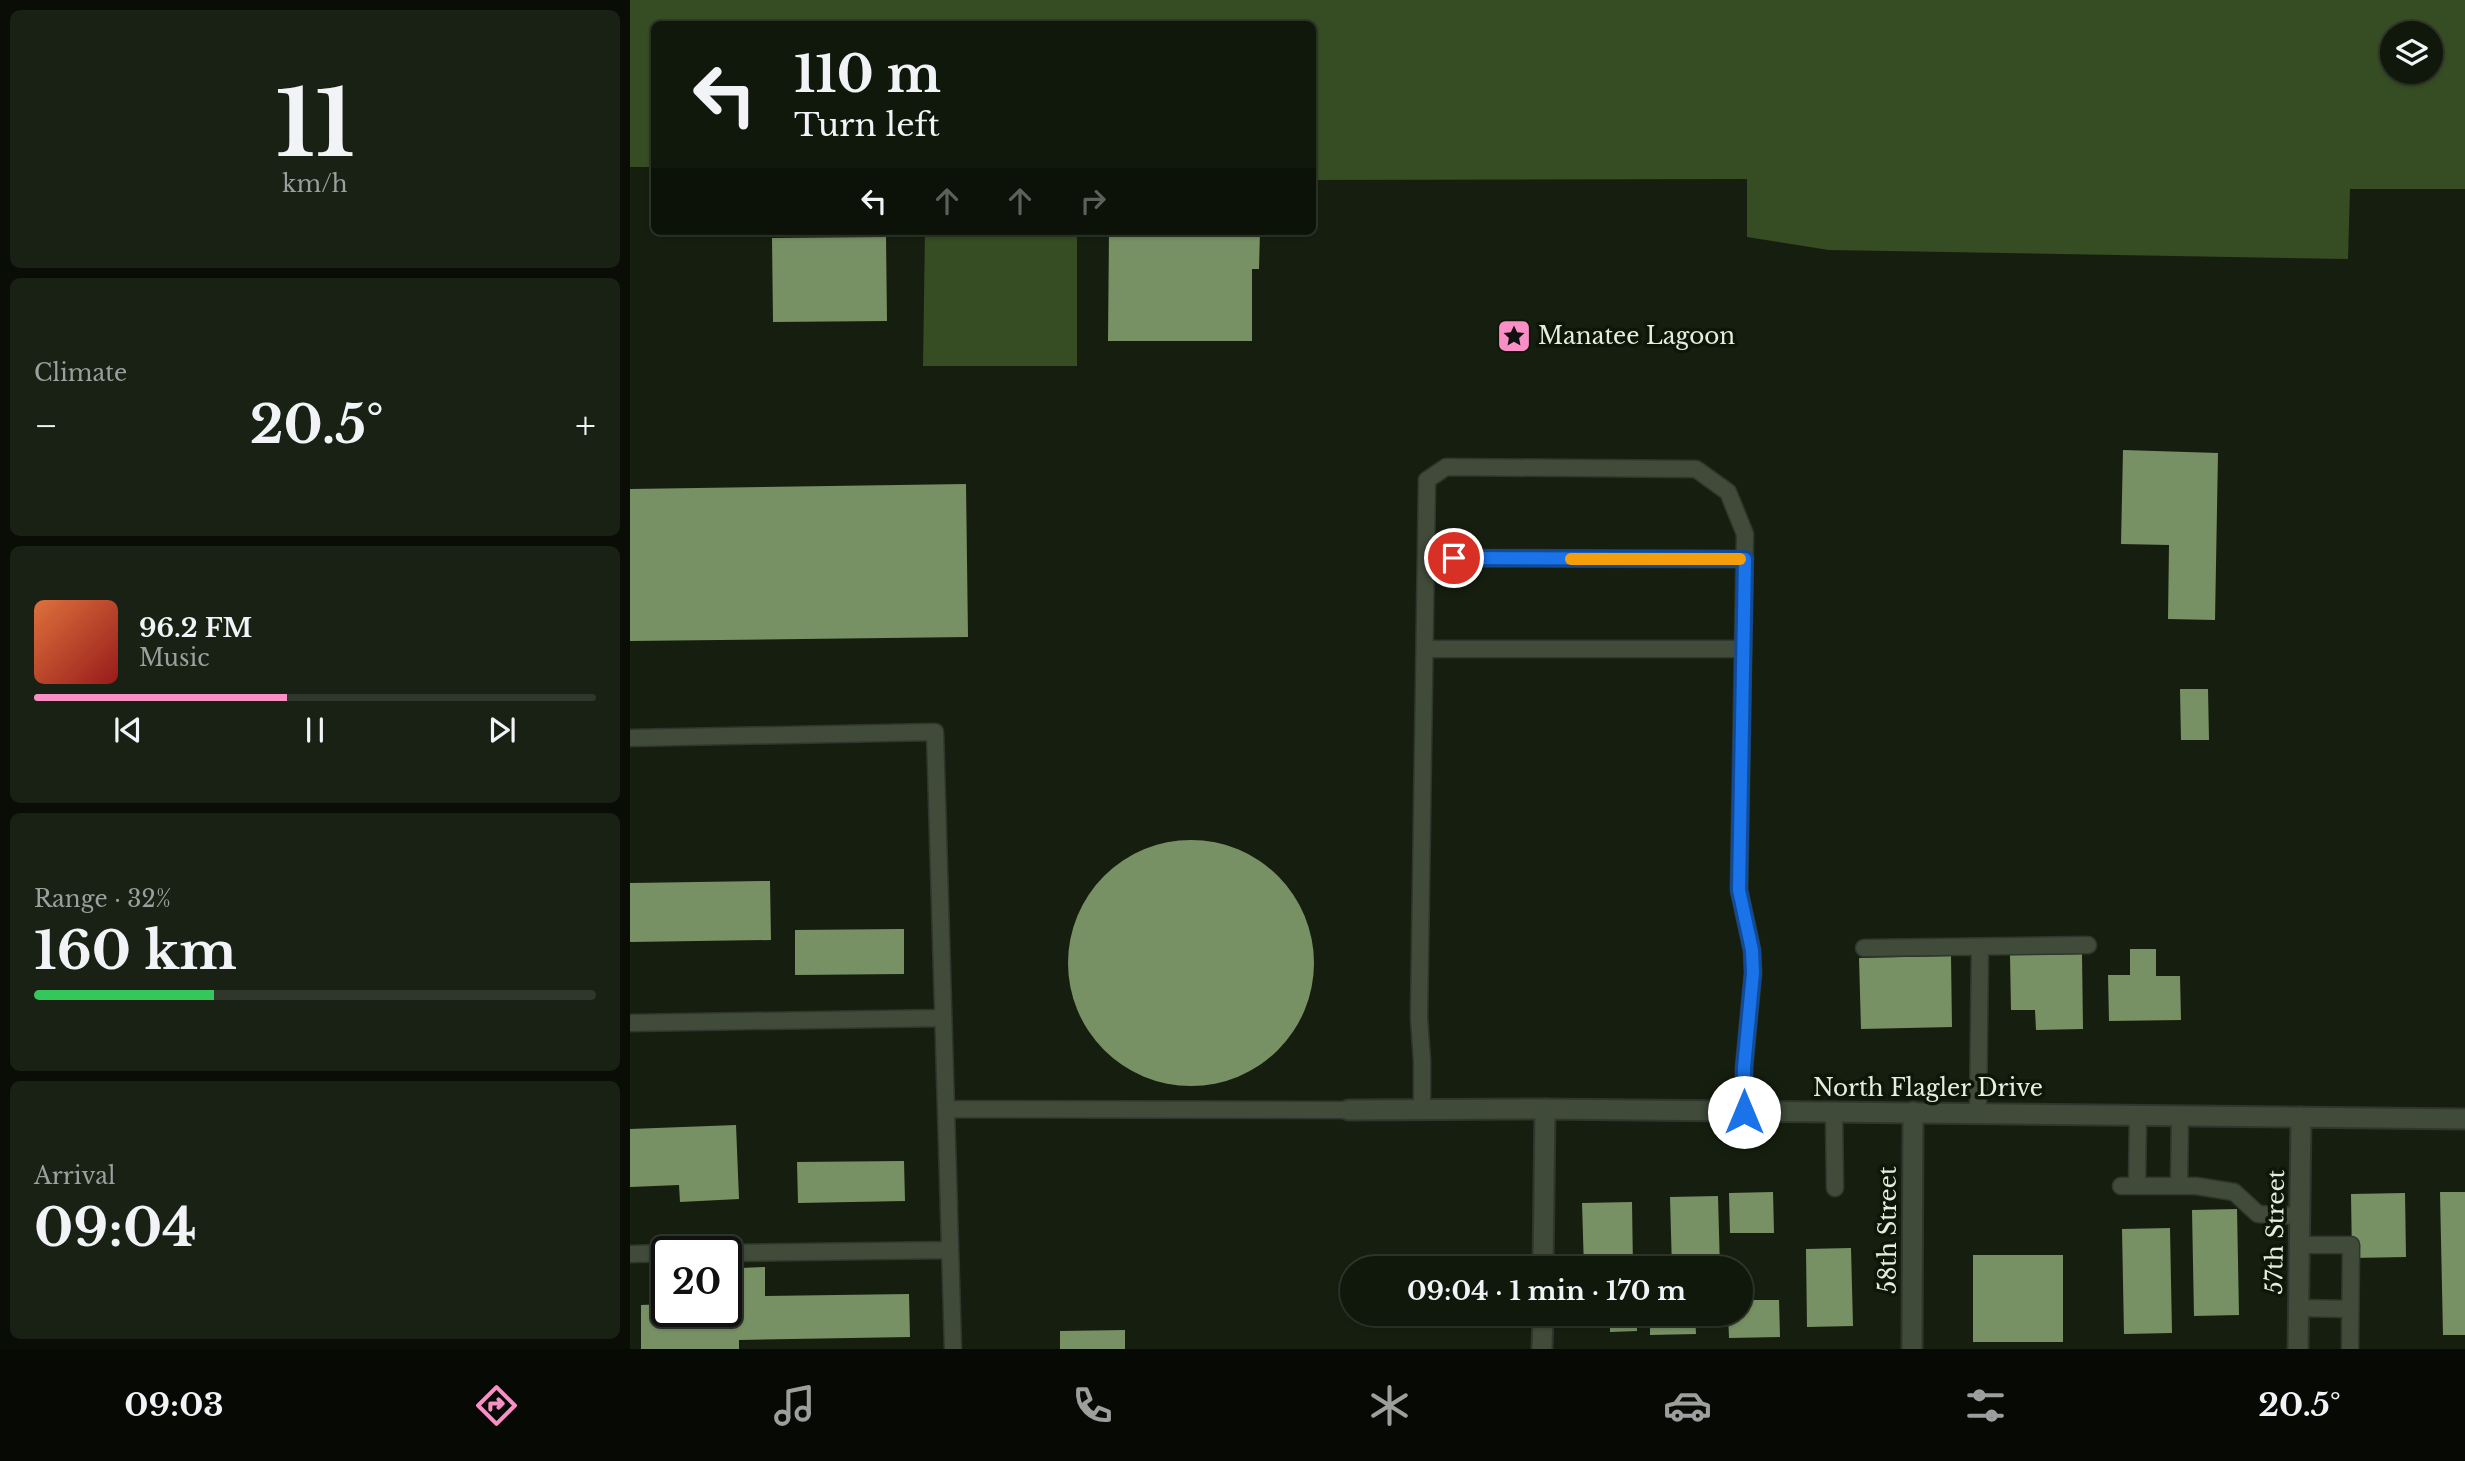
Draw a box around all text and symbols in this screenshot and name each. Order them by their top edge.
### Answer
map controls [2380,21,2443,84]
button: layers [2380,21,2443,84]
text: 110 m [794,44,941,105]
icon: left [679,49,770,140]
text: 11 [275,68,355,181]
text: Turn left [794,105,940,145]
text: km/h [282,170,348,198]
icon: left [855,182,893,220]
icon: ahead [928,182,966,220]
icon: ahead [1001,182,1039,220]
icon: right [1074,182,1112,220]
place icon: Manatee Lagoon [1495,317,1533,355]
place label: Manatee Lagoon [1538,322,1735,350]
text: Climate [34,359,127,387]
text: 20.5° [250,393,384,457]
text: − [34,402,58,449]
text: + [575,402,596,449]
pin [1424,528,1484,588]
icon: arrive [1435,539,1473,577]
text: 96.2 FM [139,612,252,644]
text: Music [139,644,210,672]
icon: previous [109,711,147,749]
icon: pause [296,711,334,749]
icon: next [483,711,521,749]
text: Range · 32% [34,885,171,913]
text: 160 km [34,919,237,983]
street label: North Flagler Drive [1813,1074,2043,1102]
position arrow [1707,1075,1781,1149]
text: Arrival [34,1162,115,1190]
street label: 58th Street [1874,1166,1902,1294]
street label: 57th Street [2260,1169,2290,1295]
text: 09:04 [34,1196,197,1260]
speed limit sign: 20 [651,1236,742,1327]
text: 09:04 · 1 min · 170 m [1407,1275,1686,1307]
icon: directions [472,1381,521,1430]
icon: music [770,1381,819,1430]
icon: phone [1068,1381,1117,1430]
icon: climate [1365,1381,1414,1430]
icon: car [1663,1381,1712,1430]
icon: filters [1961,1381,2010,1430]
text: 09:03 [124,1385,224,1425]
text: 20.5° [2258,1385,2341,1425]

